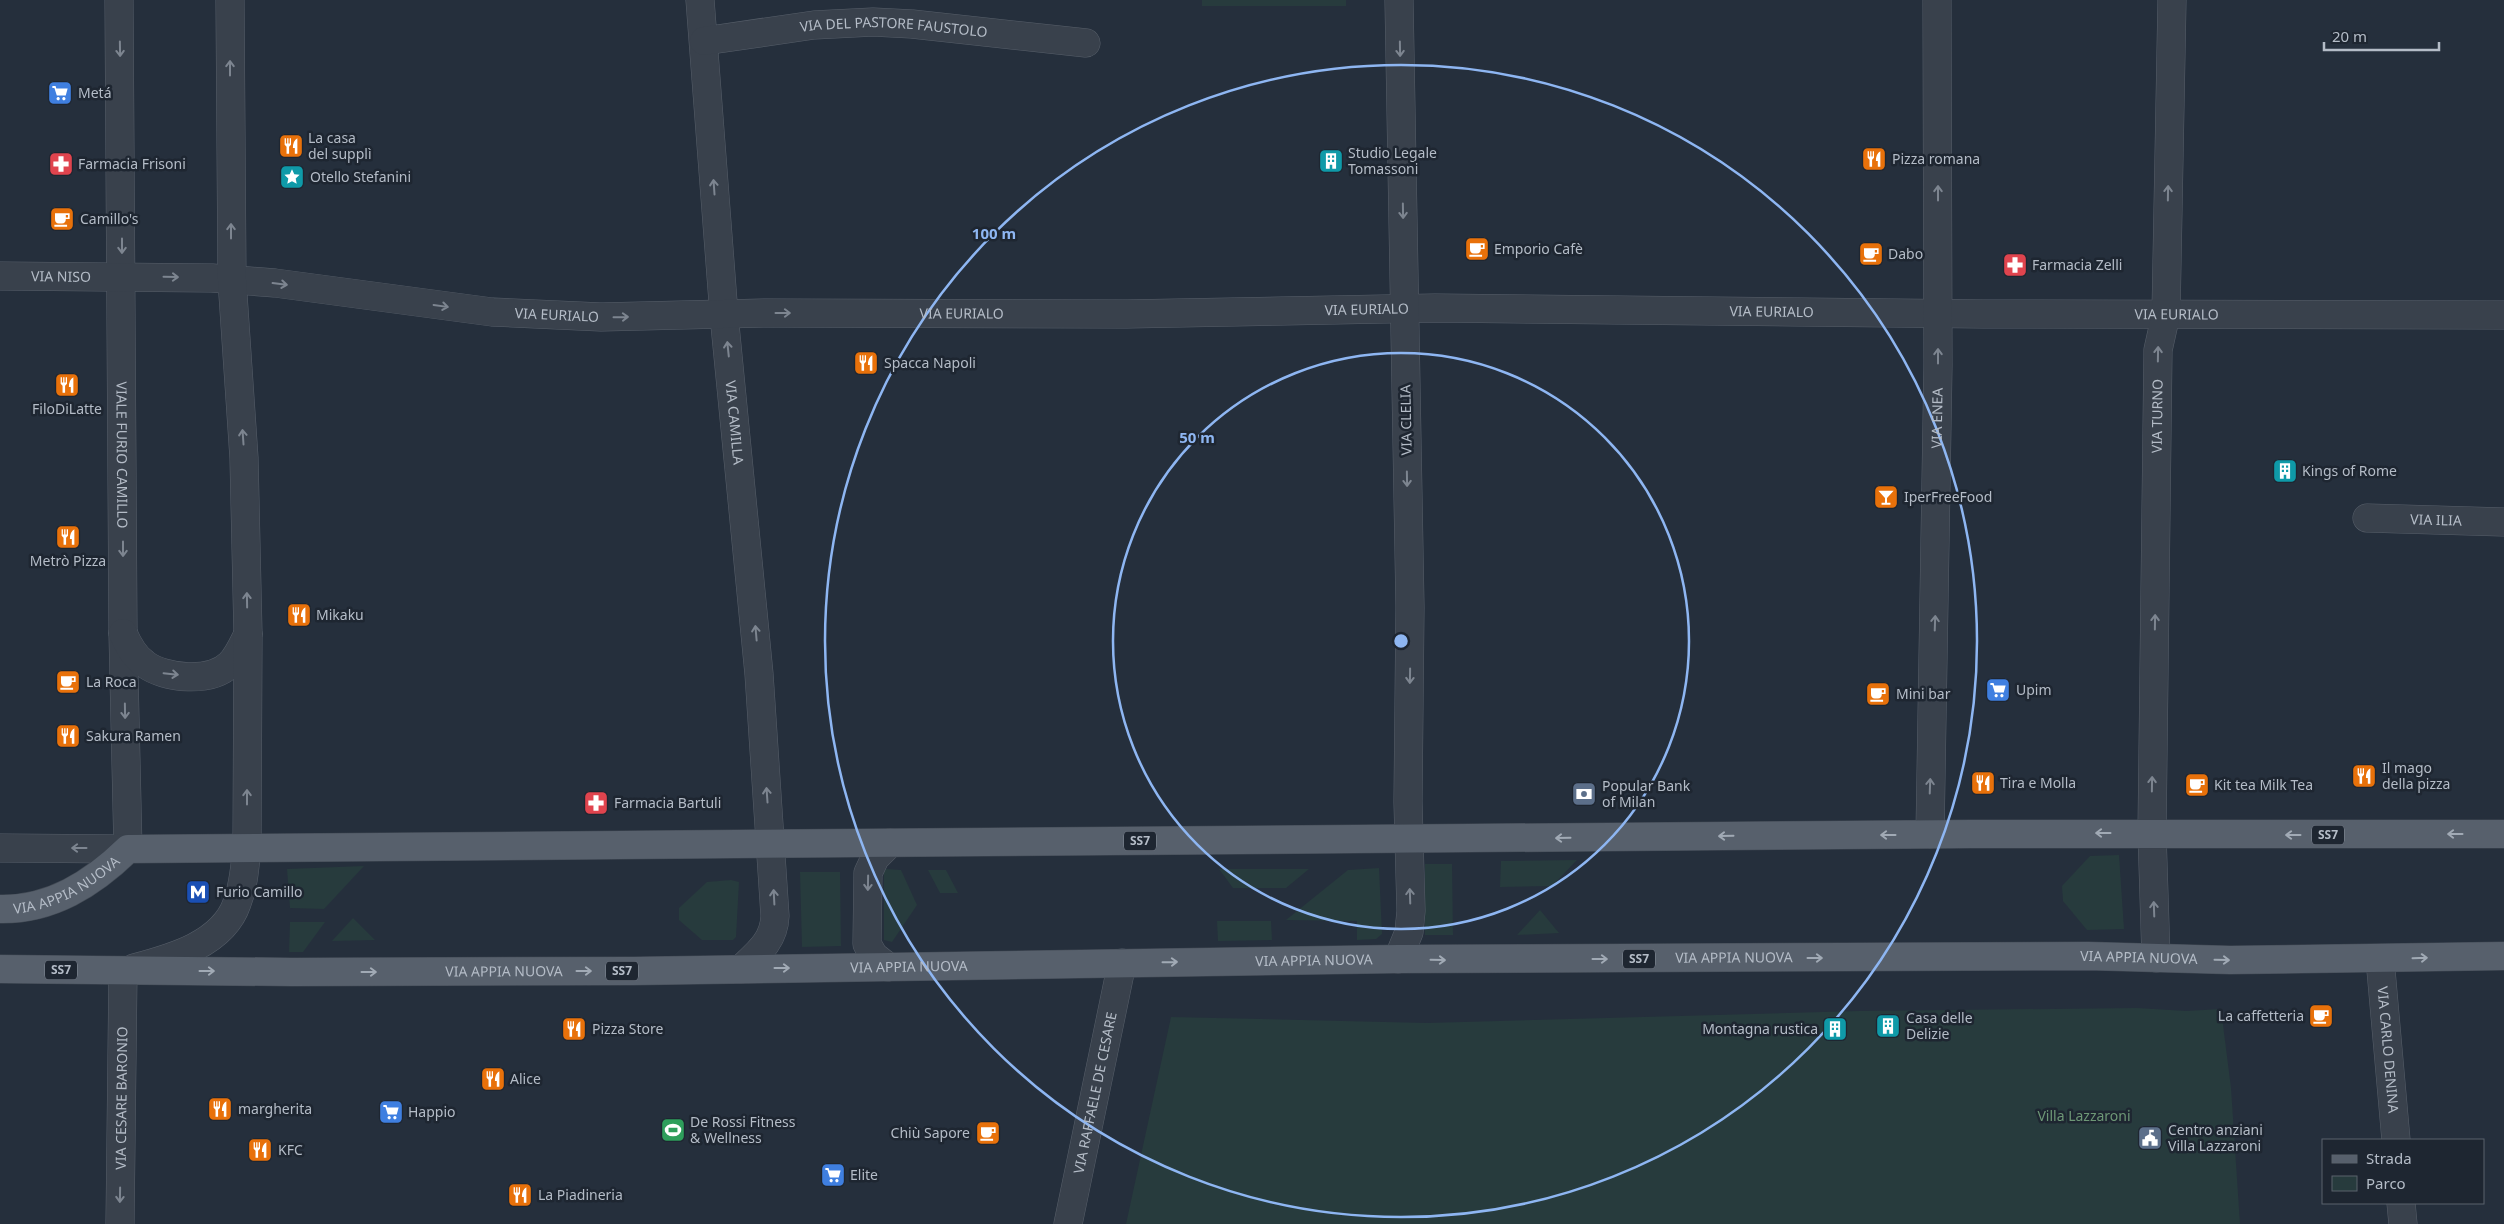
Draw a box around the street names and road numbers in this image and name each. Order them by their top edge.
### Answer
street label: VIA DEL PASTORE FAUSTOLO [798,12,988,41]
street label: VIA NISO [31,266,91,286]
street label: VIA EURIALO [1324,299,1409,319]
street label: VIA EURIALO [1729,301,1814,321]
street label: VIA EURIALO [514,303,599,326]
street label: VIA EURIALO [920,303,1004,323]
street label: VIA EURIALO [2134,304,2219,323]
street label: VIA CAMILLA [721,379,749,466]
street label: VIA TURNO [2147,379,2167,453]
street label: VIALE FURIO CAMILLO [112,381,132,529]
street label: VIA CLELIA [1395,384,1416,456]
street label: VIA ENEA [1927,387,1947,449]
street label: VIA ILIA [2410,509,2462,530]
road number: SS7 [2312,826,2344,844]
road number: SS7 [1124,831,1156,850]
street label: VIA APPIA NUOVA [12,851,123,918]
street label: VIA APPIA NUOVA [2080,946,2198,968]
street label: VIA APPIA NUOVA [1675,947,1793,967]
street label: VIA APPIA NUOVA [1255,949,1373,970]
road number: SS7 [1623,950,1655,969]
street label: VIA APPIA NUOVA [850,956,968,977]
road number: SS7 [45,960,77,980]
street label: VIA APPIA NUOVA [445,961,563,981]
road number: SS7 [606,961,638,980]
street label: VIA CARLO DENINA [2373,986,2404,1114]
street label: VIA RAFFAELE DE CESARE [1069,1010,1121,1175]
street label: VIA CESARE BARONIO [111,1026,131,1170]

